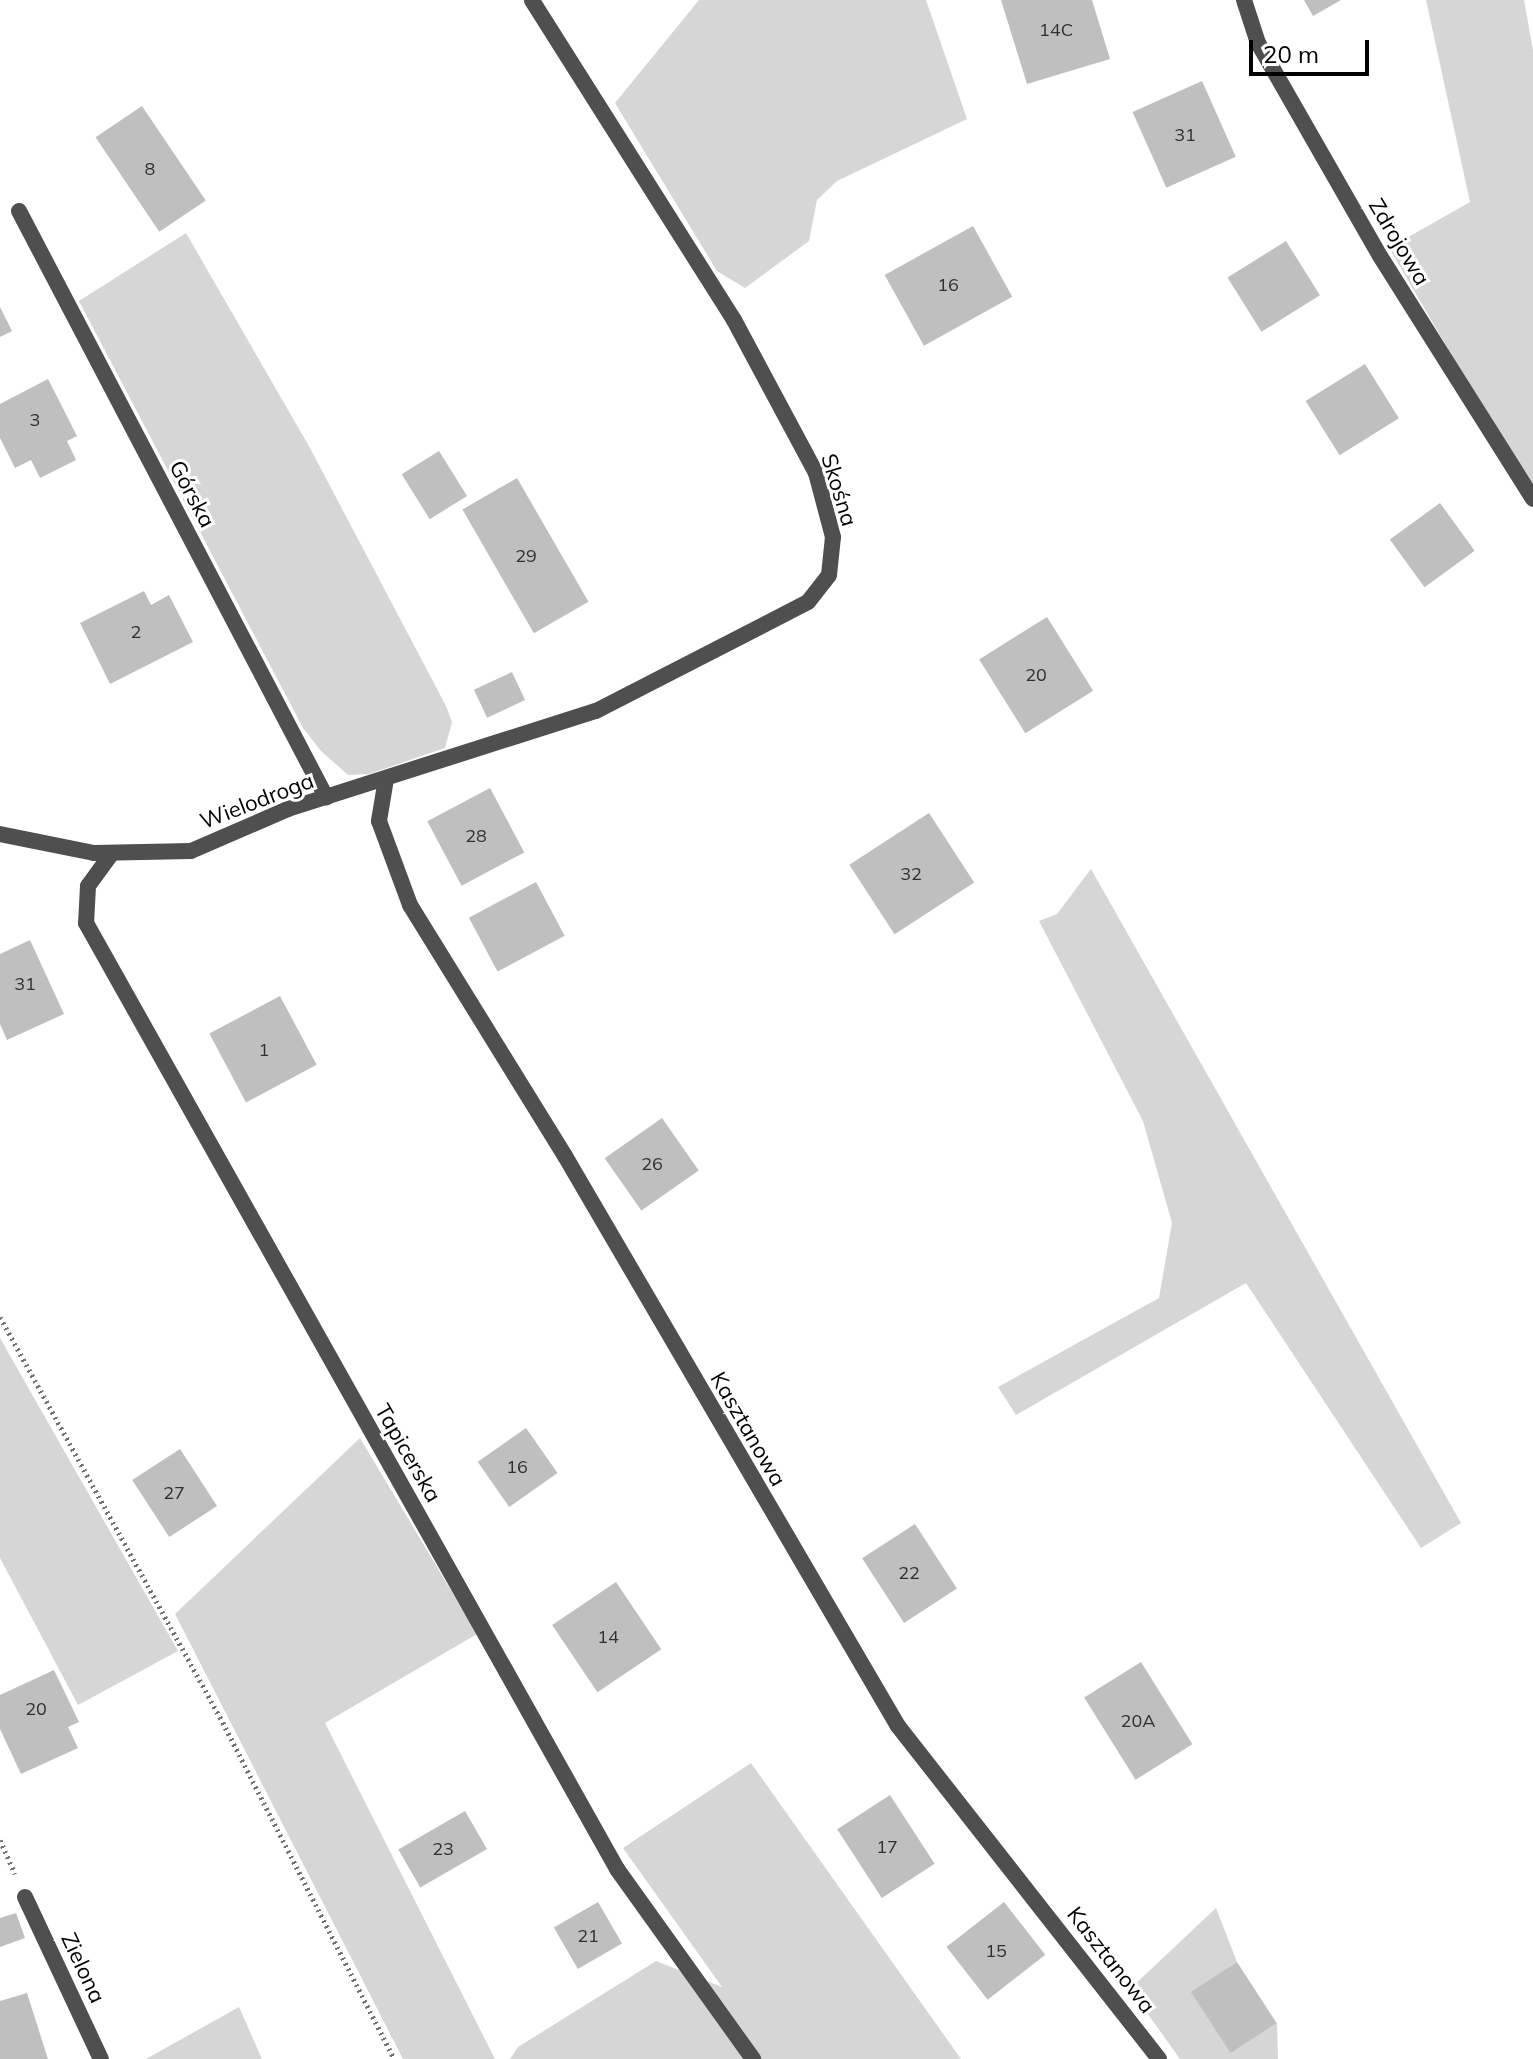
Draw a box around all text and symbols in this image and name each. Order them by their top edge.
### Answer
house number: 14C [1039,19,1073,41]
scale bar [1253,24,1373,74]
text: 20 m [1263,39,1319,69]
house number: 31 [1174,124,1196,146]
house number: 8 [145,158,155,180]
street label: Zdrojowa [1363,194,1435,290]
house number: 16 [937,274,959,296]
house number: 3 [30,409,40,431]
street label: Skośna [816,451,862,529]
street label: Górska [163,456,221,532]
house number: 29 [515,545,537,567]
house number: 2 [131,621,141,643]
house number: 20 [1025,664,1047,686]
street label: Wielodroga [196,767,318,835]
house number: 28 [465,825,487,847]
house number: 32 [900,863,922,885]
house number: 31 [14,973,36,995]
house number: 1 [259,1039,269,1061]
house number: 26 [641,1153,663,1175]
street label: Kasztanowa [705,1367,791,1491]
street label: Tapicerska [369,1399,447,1507]
house number: 16 [506,1456,528,1478]
house number: 27 [163,1482,185,1504]
house number: 22 [898,1562,920,1584]
house number: 14 [597,1626,619,1648]
house number: 20 [25,1698,47,1720]
house number: 20A [1121,1710,1155,1732]
house number: 17 [876,1836,898,1858]
house number: 23 [432,1838,454,1860]
street label: Kasztanowa [1061,1902,1161,2018]
house number: 21 [577,1925,599,1947]
street label: Zielona [55,1929,111,2007]
house number: 15 [985,1940,1007,1962]

